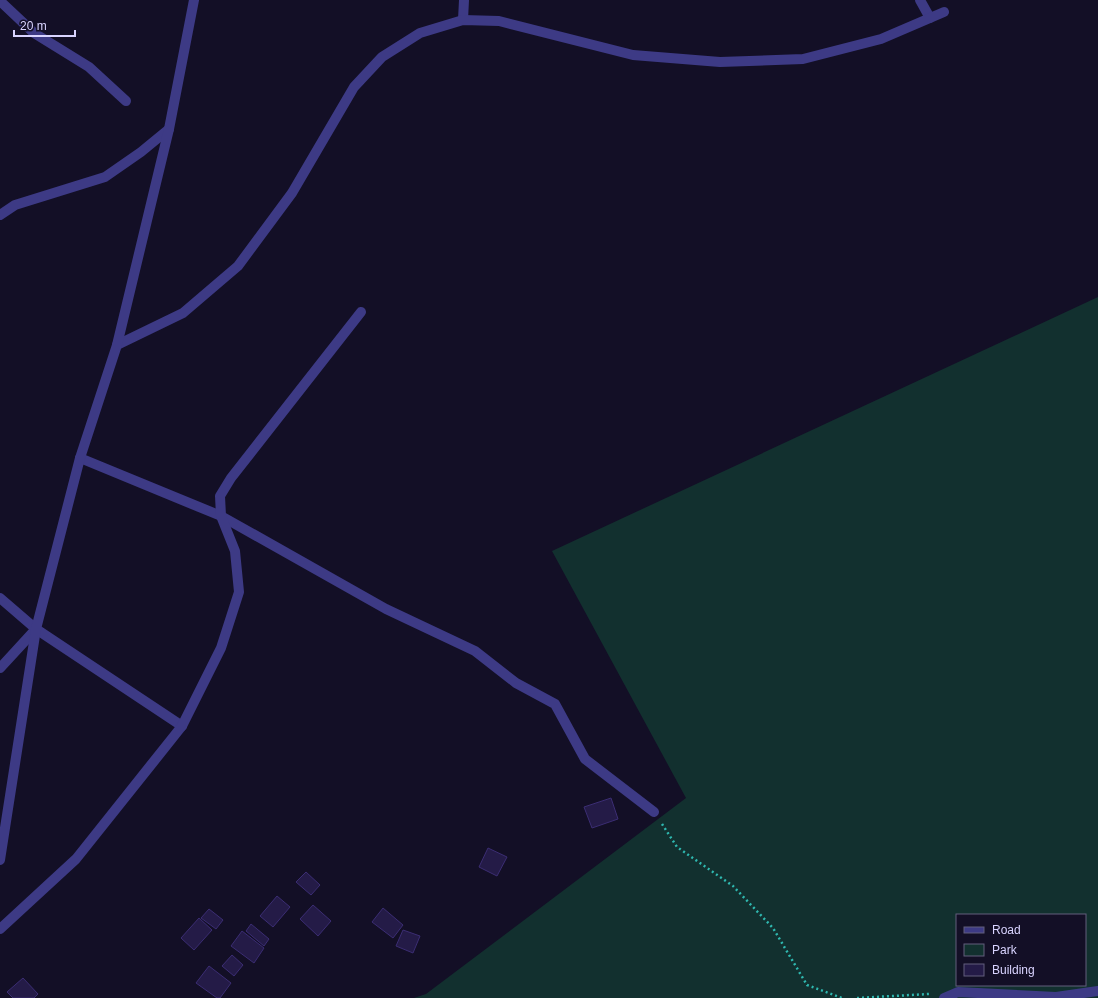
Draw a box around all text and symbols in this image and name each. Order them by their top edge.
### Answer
scale bar [14,12,75,38]
text: 20 m [20,19,47,33]
legend [956,914,1086,986]
text: Road [992,923,1021,937]
text: Park [992,943,1018,957]
text: Building [992,963,1035,977]

